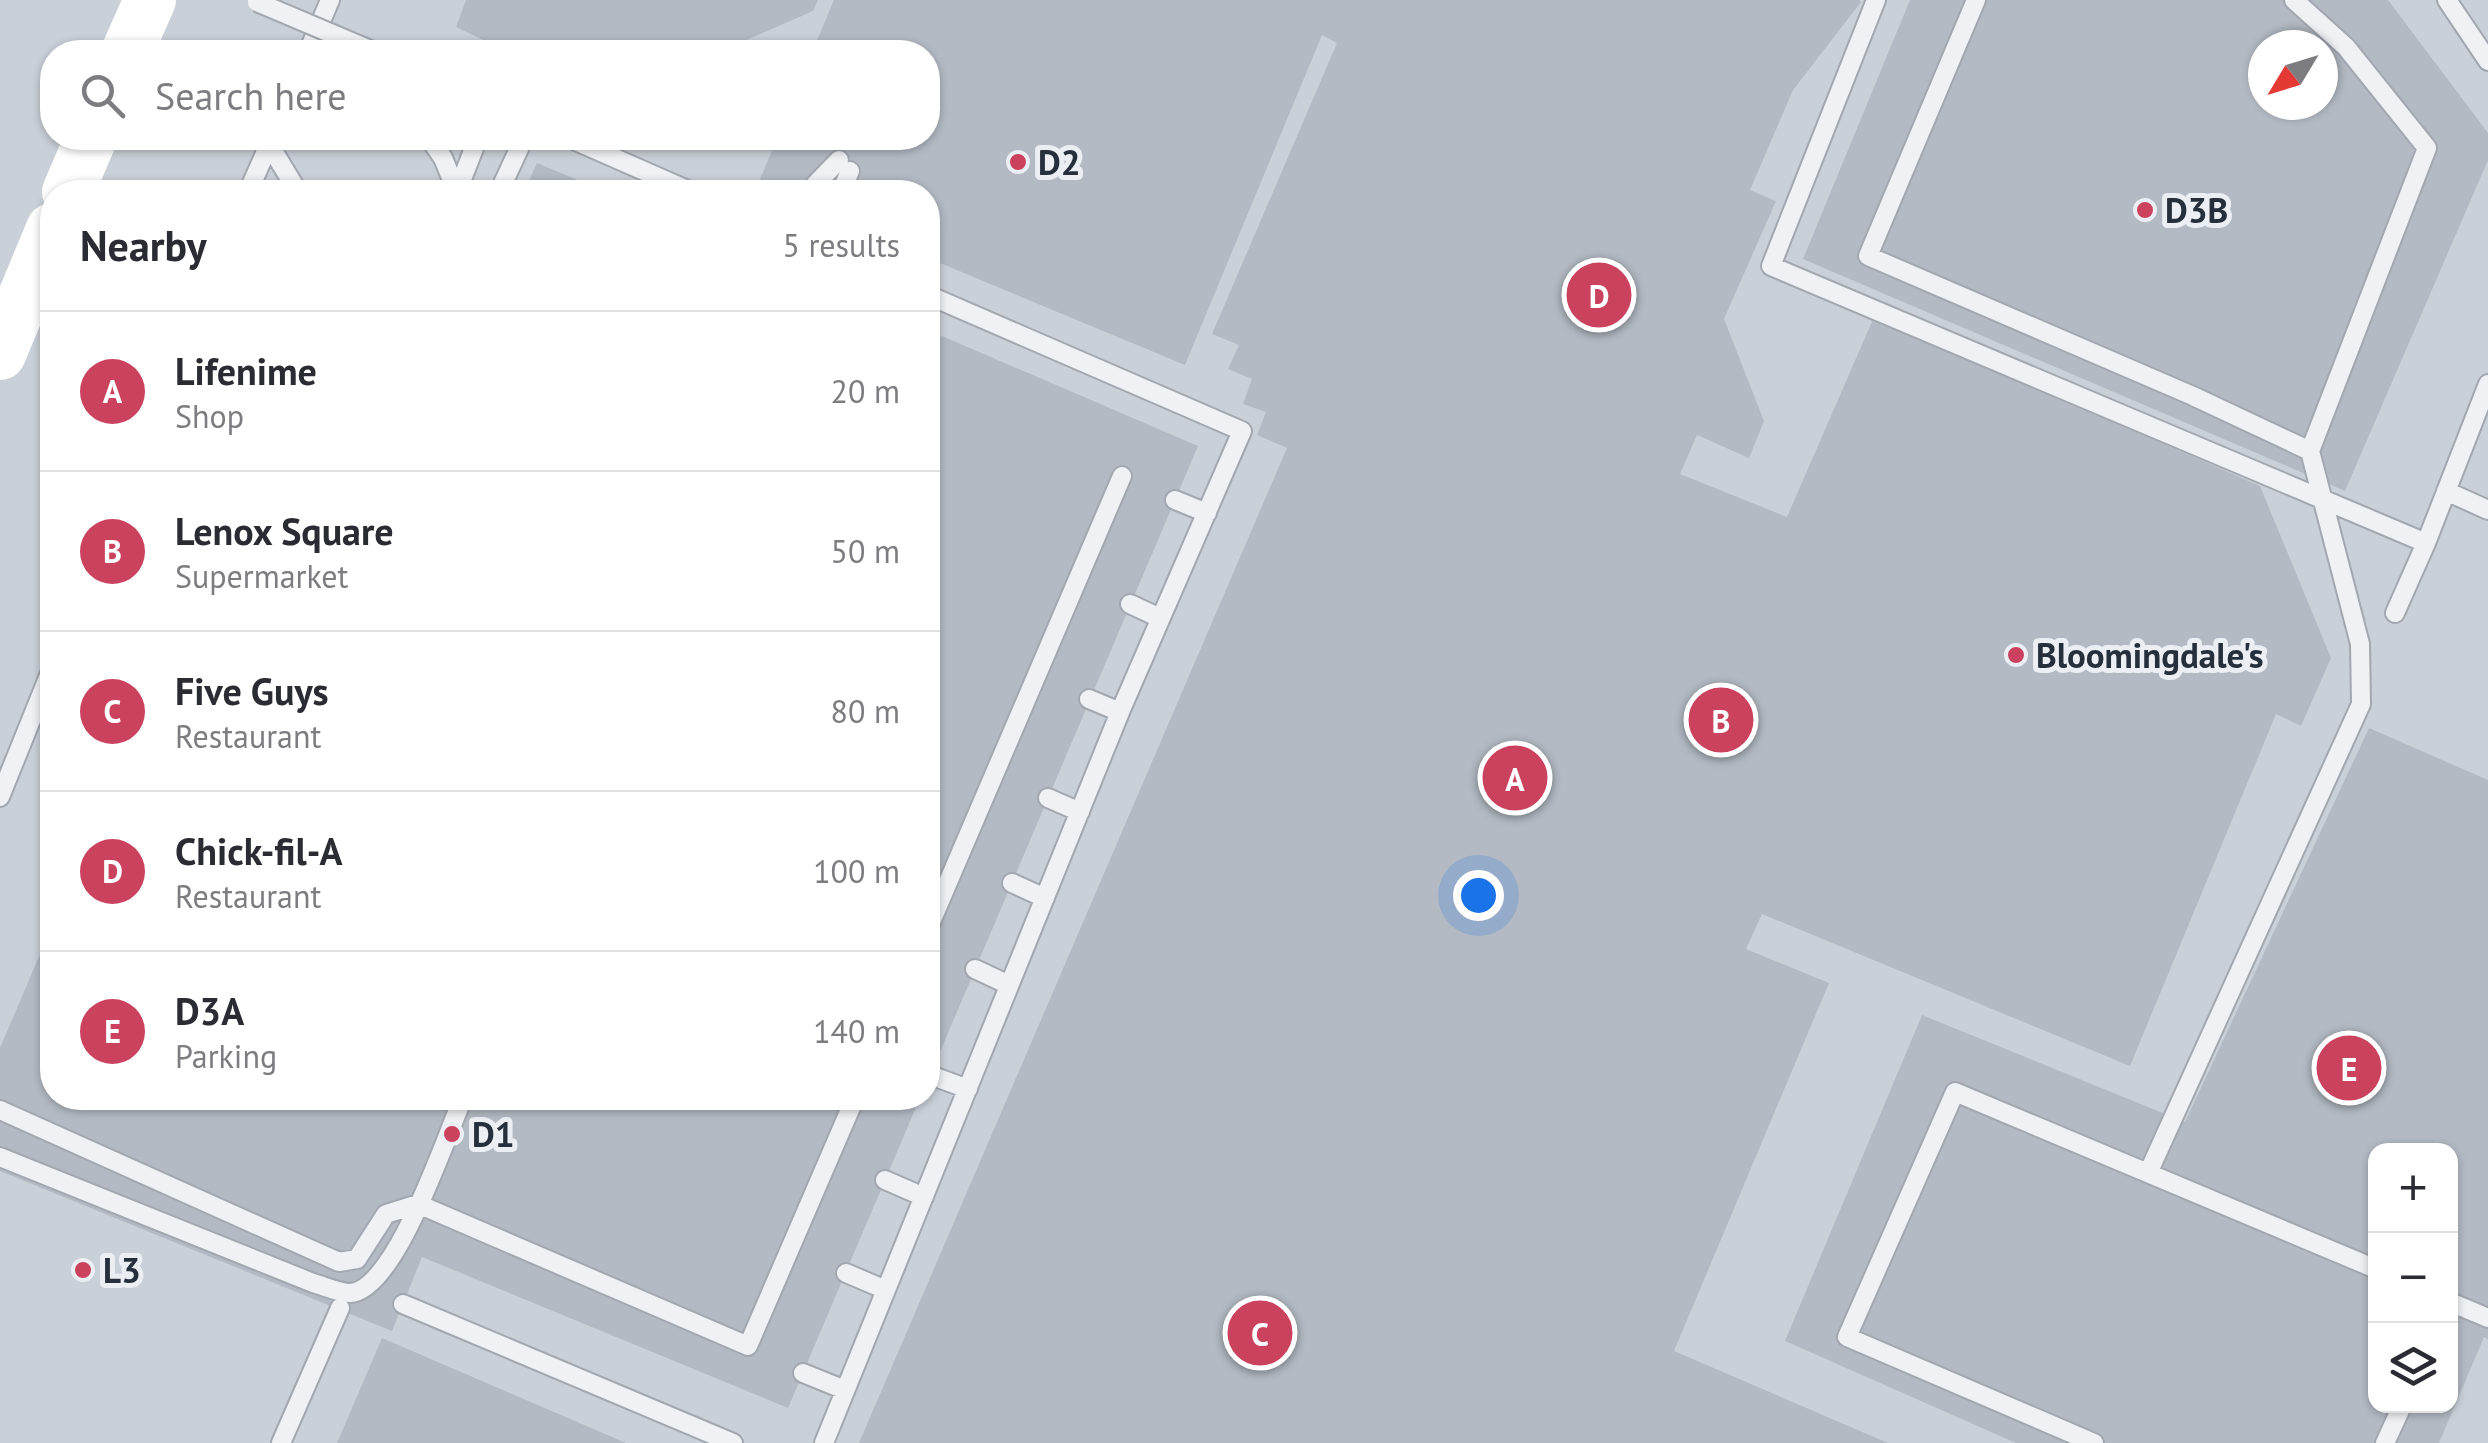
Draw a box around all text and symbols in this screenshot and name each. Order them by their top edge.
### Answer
north arrow [2248,30,2338,120]
search box [40,40,940,150]
icon: search [75,68,130,123]
text: Search here [155,71,347,120]
place label: D2 [1038,139,1081,185]
marker: D2 [1007,151,1029,173]
place label: D3B [2165,187,2228,233]
marker: D3B [2134,199,2156,221]
text: Nearby [80,218,207,273]
text: 5 results [782,224,900,266]
pin: D [1566,258,1632,332]
text: Lifenime [175,346,317,395]
text: A [103,370,122,412]
text: 20 m [831,370,900,412]
text: Shop [175,395,244,437]
text: Lenox Square [175,506,394,555]
text: B [103,530,122,572]
text: 50 m [831,530,900,572]
text: Supermarket [175,555,348,597]
place label: Bloomingdale's [2036,632,2264,678]
marker: Bloomingdale's [2005,644,2027,666]
text: Five Guys [175,666,329,715]
pin: B [1688,682,1754,758]
text: C [104,690,121,732]
text: 80 m [831,690,900,732]
text: Restaurant [175,715,321,757]
pin: A [1482,740,1548,816]
text: Chick-fil-A [175,826,343,875]
text: D [102,850,123,892]
text: 100 m [813,850,900,892]
your location [1453,870,1504,921]
text: Restaurant [175,875,321,917]
text: D3A [175,986,244,1035]
text: E [104,1010,121,1052]
text: 140 m [813,1010,900,1052]
pin: E [2316,1030,2382,1106]
text: Parking [175,1035,277,1077]
place label: D1 [472,1111,515,1157]
marker: D1 [441,1123,463,1145]
map controls [2368,1143,2458,1413]
button: + [2368,1143,2458,1233]
button: − [2368,1233,2458,1323]
place label: L3 [103,1247,141,1293]
marker: L3 [72,1259,94,1281]
pin: C [1228,1296,1292,1370]
button: layers [2368,1323,2458,1413]

